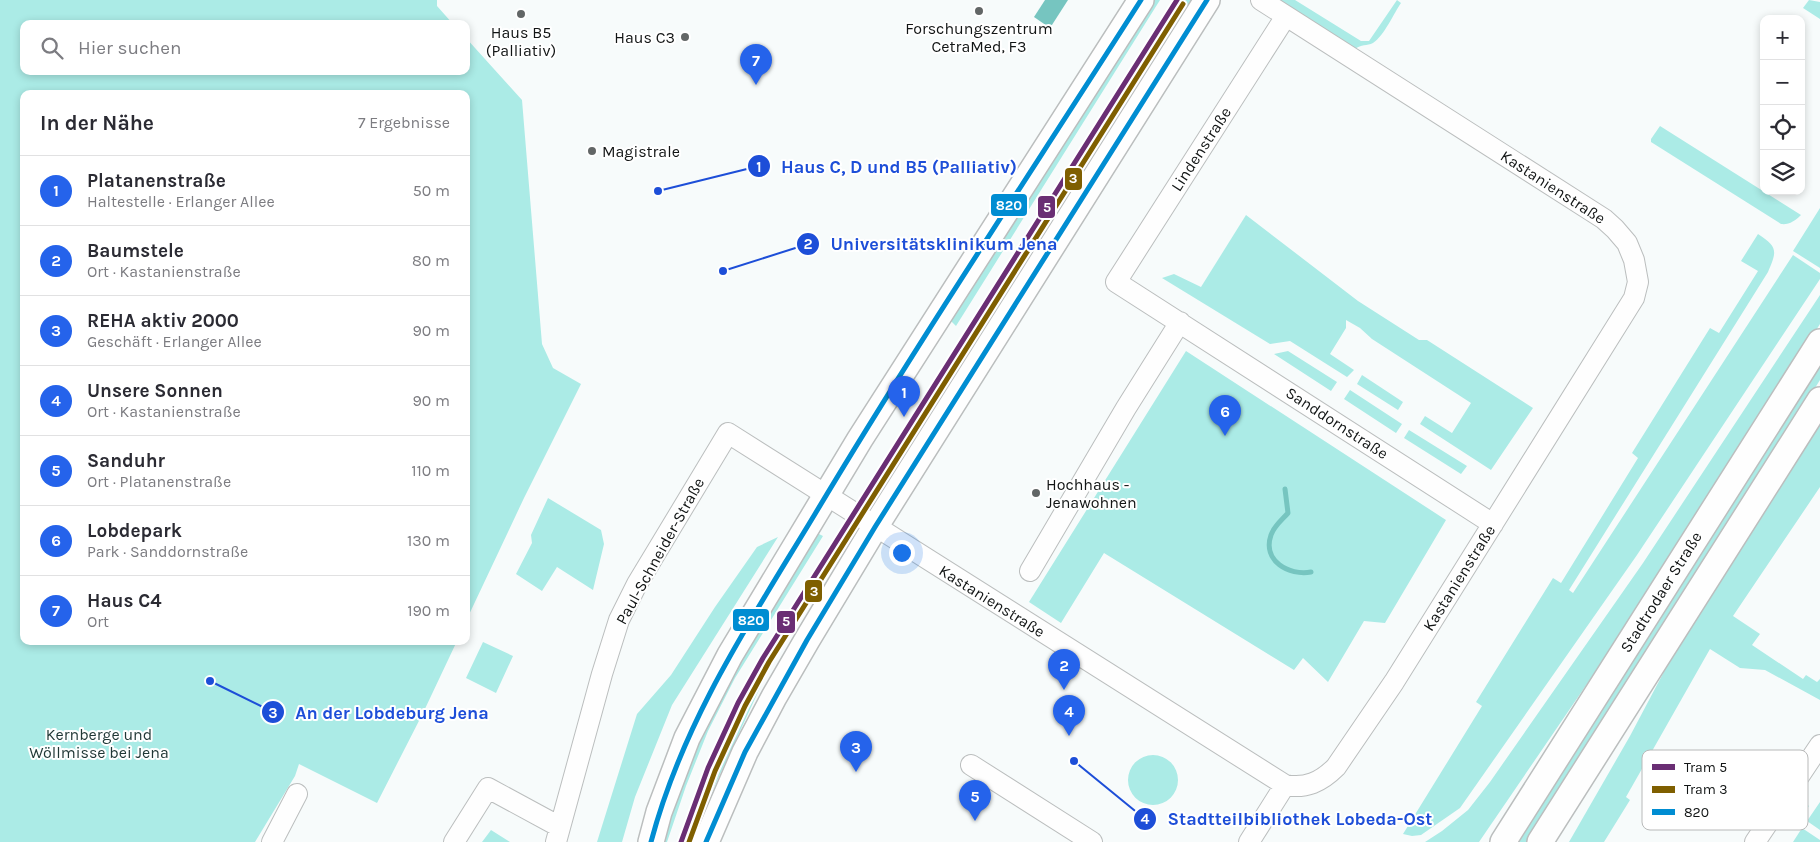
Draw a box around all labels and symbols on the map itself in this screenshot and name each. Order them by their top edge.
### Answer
marker: Forschungszentrum CetraMed, F3 [973,5,985,17]
marker: Haus B5 (Palliativ) [515,8,527,20]
place label: Forschungszentrum CetraMed, F3 [905,19,1053,56]
place label: Haus B5 (Palliativ) [486,23,556,60]
place label: Haus C3 [614,28,675,47]
marker: Haus C3 [679,31,691,43]
pin: 7 [740,44,772,85]
street label: Lindenstraße [1167,103,1235,195]
place label: Magistrale [602,142,680,161]
marker: Magistrale [586,145,598,157]
street label: Kastanienstraße [1497,146,1609,228]
callout: Haus C, D und B5 (Palliativ) [747,150,1027,183]
text: Haus C, D und B5 (Palliativ) [781,156,1017,178]
text: 1 [756,158,762,176]
line badge: 3 [1064,167,1083,191]
text: 3 [1069,170,1077,187]
line badge: 820 [990,193,1028,217]
line badge: 5 [1037,195,1056,219]
text: 820 [996,197,1022,214]
text: 5 [1043,199,1051,216]
callout: Universitätsklinikum Jena [796,227,1068,260]
text: Universitätsklinikum Jena [830,233,1058,255]
text: 2 [803,235,813,253]
pin: 1 [888,376,920,417]
street label: Sanddornstraße [1282,383,1392,463]
pin: 6 [1209,395,1241,436]
street label: Paul-Schneider-Straße [612,474,708,628]
place label: Hochhaus - Jenawohnen [1046,475,1137,512]
marker: Hochhaus - Jenawohnen [1030,487,1042,499]
street label: Kastanienstraße [1419,522,1499,634]
street label: Stadtrodaer Straße [1616,528,1706,656]
your location [889,540,915,566]
street label: Kastanienstraße [936,561,1048,641]
line badge: 3 [804,579,823,603]
text: 3 [810,583,818,600]
line badge: 820 [732,608,770,632]
line badge: 5 [776,610,796,634]
text: 820 [738,612,764,629]
text: 5 [782,613,790,630]
pin: 2 [1048,649,1080,690]
pin: 4 [1053,695,1085,736]
callout: An der Lobdeburg Jena [260,696,499,729]
text: An der Lobdeburg Jena [295,702,489,724]
text: 3 [268,704,278,722]
park label: Kernberge und Wöllmisse bei Jena [29,725,169,762]
pin: 3 [840,731,872,772]
legend [1642,750,1808,830]
text: Tram 5 [1684,759,1727,776]
pin: 5 [959,780,991,821]
text: Tram 3 [1684,781,1727,798]
callout: Stadtteilbibliothek Lobeda-Ost [1132,802,1442,835]
text: 820 [1684,804,1709,821]
text: Stadtteilbibliothek Lobeda-Ost [1168,808,1432,830]
text: 4 [1141,810,1150,828]

